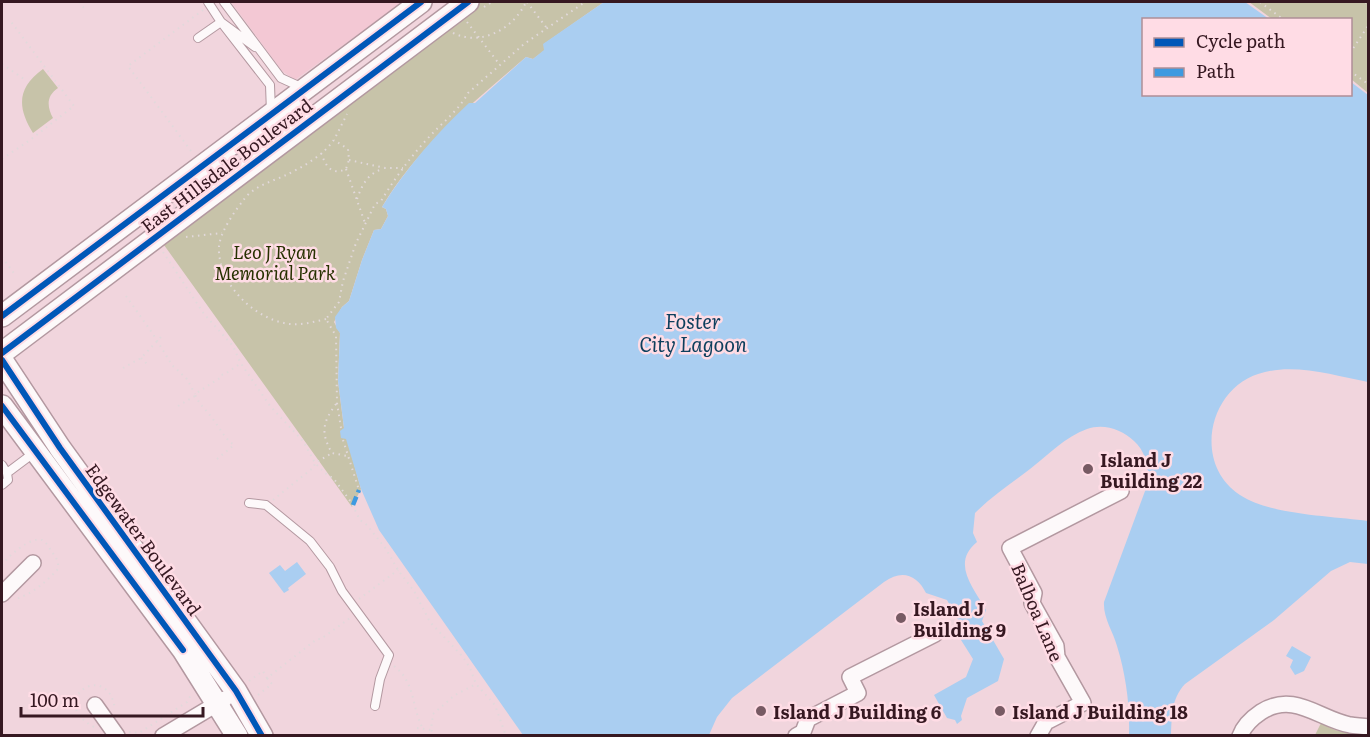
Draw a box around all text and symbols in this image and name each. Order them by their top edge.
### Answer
legend [1142,18,1352,96]
text: Cycle path [1196,27,1285,54]
text: Path [1196,57,1235,84]
street label: East Hillsdale Boulevard [135,91,317,239]
park label: Leo J Ryan Memorial Park [214,238,336,286]
water label: Foster City Lagoon [639,305,747,358]
place label: Island J Building 22 [1100,446,1203,494]
street label: Edgewater Boulevard [80,457,208,621]
marker: Island J Building 22 [1081,462,1095,476]
street label: Balboa Lane [1005,559,1071,665]
place label: Island J Building 9 [913,595,1006,643]
marker: Island J Building 9 [894,611,908,625]
scale bar [21,680,202,718]
text: 100 m [30,686,79,713]
place label: Island J Building 6 [773,698,941,725]
place label: Island J Building 18 [1012,698,1188,725]
marker: Island J Building 6 [754,704,768,718]
marker: Island J Building 18 [993,704,1007,718]

